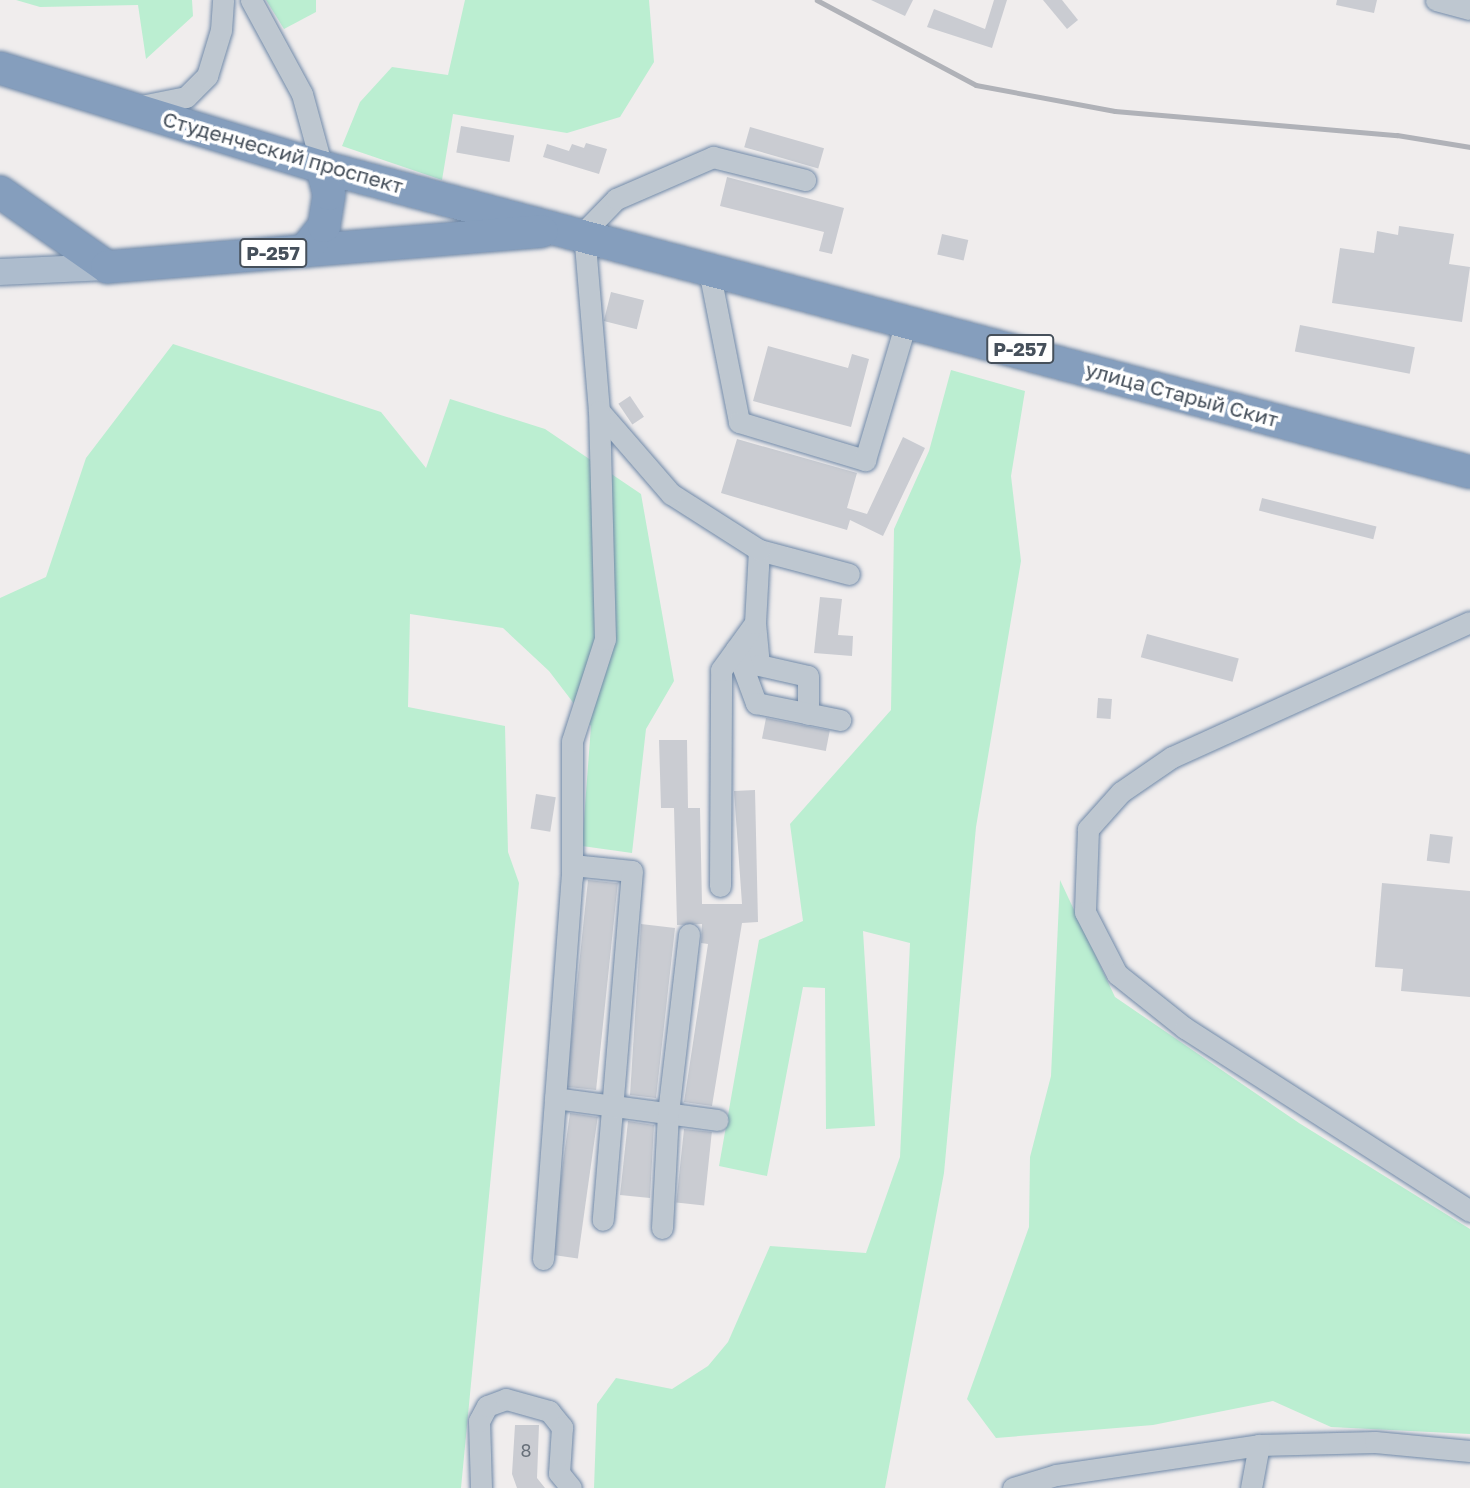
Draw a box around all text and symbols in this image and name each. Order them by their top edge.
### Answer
street label: Студенческий проспект [160,106,406,198]
road number: Р-257 [238,238,308,268]
road number: Р-257 [985,334,1055,364]
street label: улица Старый Скит [1083,356,1281,432]
house number: 8 [521,1439,531,1461]

